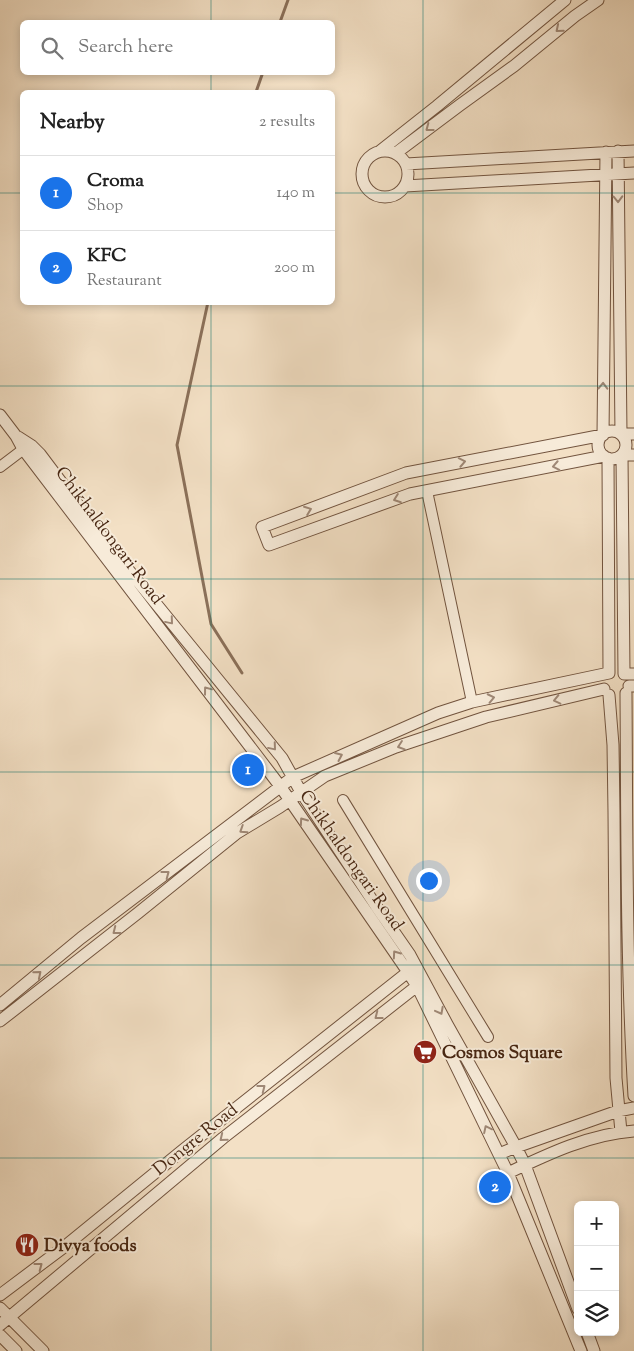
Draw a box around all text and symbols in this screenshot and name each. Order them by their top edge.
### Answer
search box [20,20,335,75]
one-way arrow [555,24,564,33]
icon: search [38,34,66,62]
text: Search here [78,34,173,61]
text: Nearby [40,108,105,138]
text: 2 results [259,111,315,134]
one-way arrow [426,122,435,130]
text: Croma [87,168,144,195]
text: 1 [53,182,59,205]
text: 140 m [277,182,315,205]
text: Shop [87,195,123,218]
one-way arrow [613,196,623,204]
text: KFC [87,243,127,270]
text: 2 [52,257,60,280]
text: 200 m [274,257,315,280]
text: Restaurant [87,270,162,293]
one-way arrow [598,382,608,390]
one-way arrow [458,458,467,468]
one-way arrow [552,460,560,470]
street label: Chikhaldongari Road [48,462,169,611]
one-way arrow [393,493,402,503]
one-way arrow [303,506,312,516]
one-way arrow [165,615,174,624]
one-way arrow [204,687,212,696]
one-way arrow [486,694,495,704]
one-way arrow [552,694,561,705]
one-way arrow [397,740,406,750]
one-way arrow [267,741,275,750]
pin: 1 [232,751,264,789]
one-way arrow [334,752,343,763]
street label: Chikhaldongari Road [292,785,409,937]
one-way arrow [300,817,309,826]
one-way arrow [239,824,249,833]
your location [416,868,442,894]
one-way arrow [160,871,169,879]
one-way arrow [112,925,122,934]
one-way arrow [393,950,402,960]
one-way arrow [32,970,41,979]
one-way arrow [434,1005,444,1014]
one-way arrow [375,1011,384,1020]
supermarket icon: Cosmos Square [412,1039,438,1065]
place label: Cosmos Square [442,1041,563,1067]
one-way arrow [256,1085,266,1094]
street label: Dongre Road [148,1098,244,1183]
one-way arrow [483,1126,493,1135]
one-way arrow [220,1133,229,1141]
pin: 2 [479,1168,511,1206]
map controls [574,1201,619,1336]
button: + [574,1201,619,1246]
restaurant icon: Divya foods [14,1232,40,1258]
place label: Divya foods [44,1234,137,1260]
button: − [574,1246,619,1291]
one-way arrow [33,1263,42,1271]
button: layers [574,1291,619,1336]

